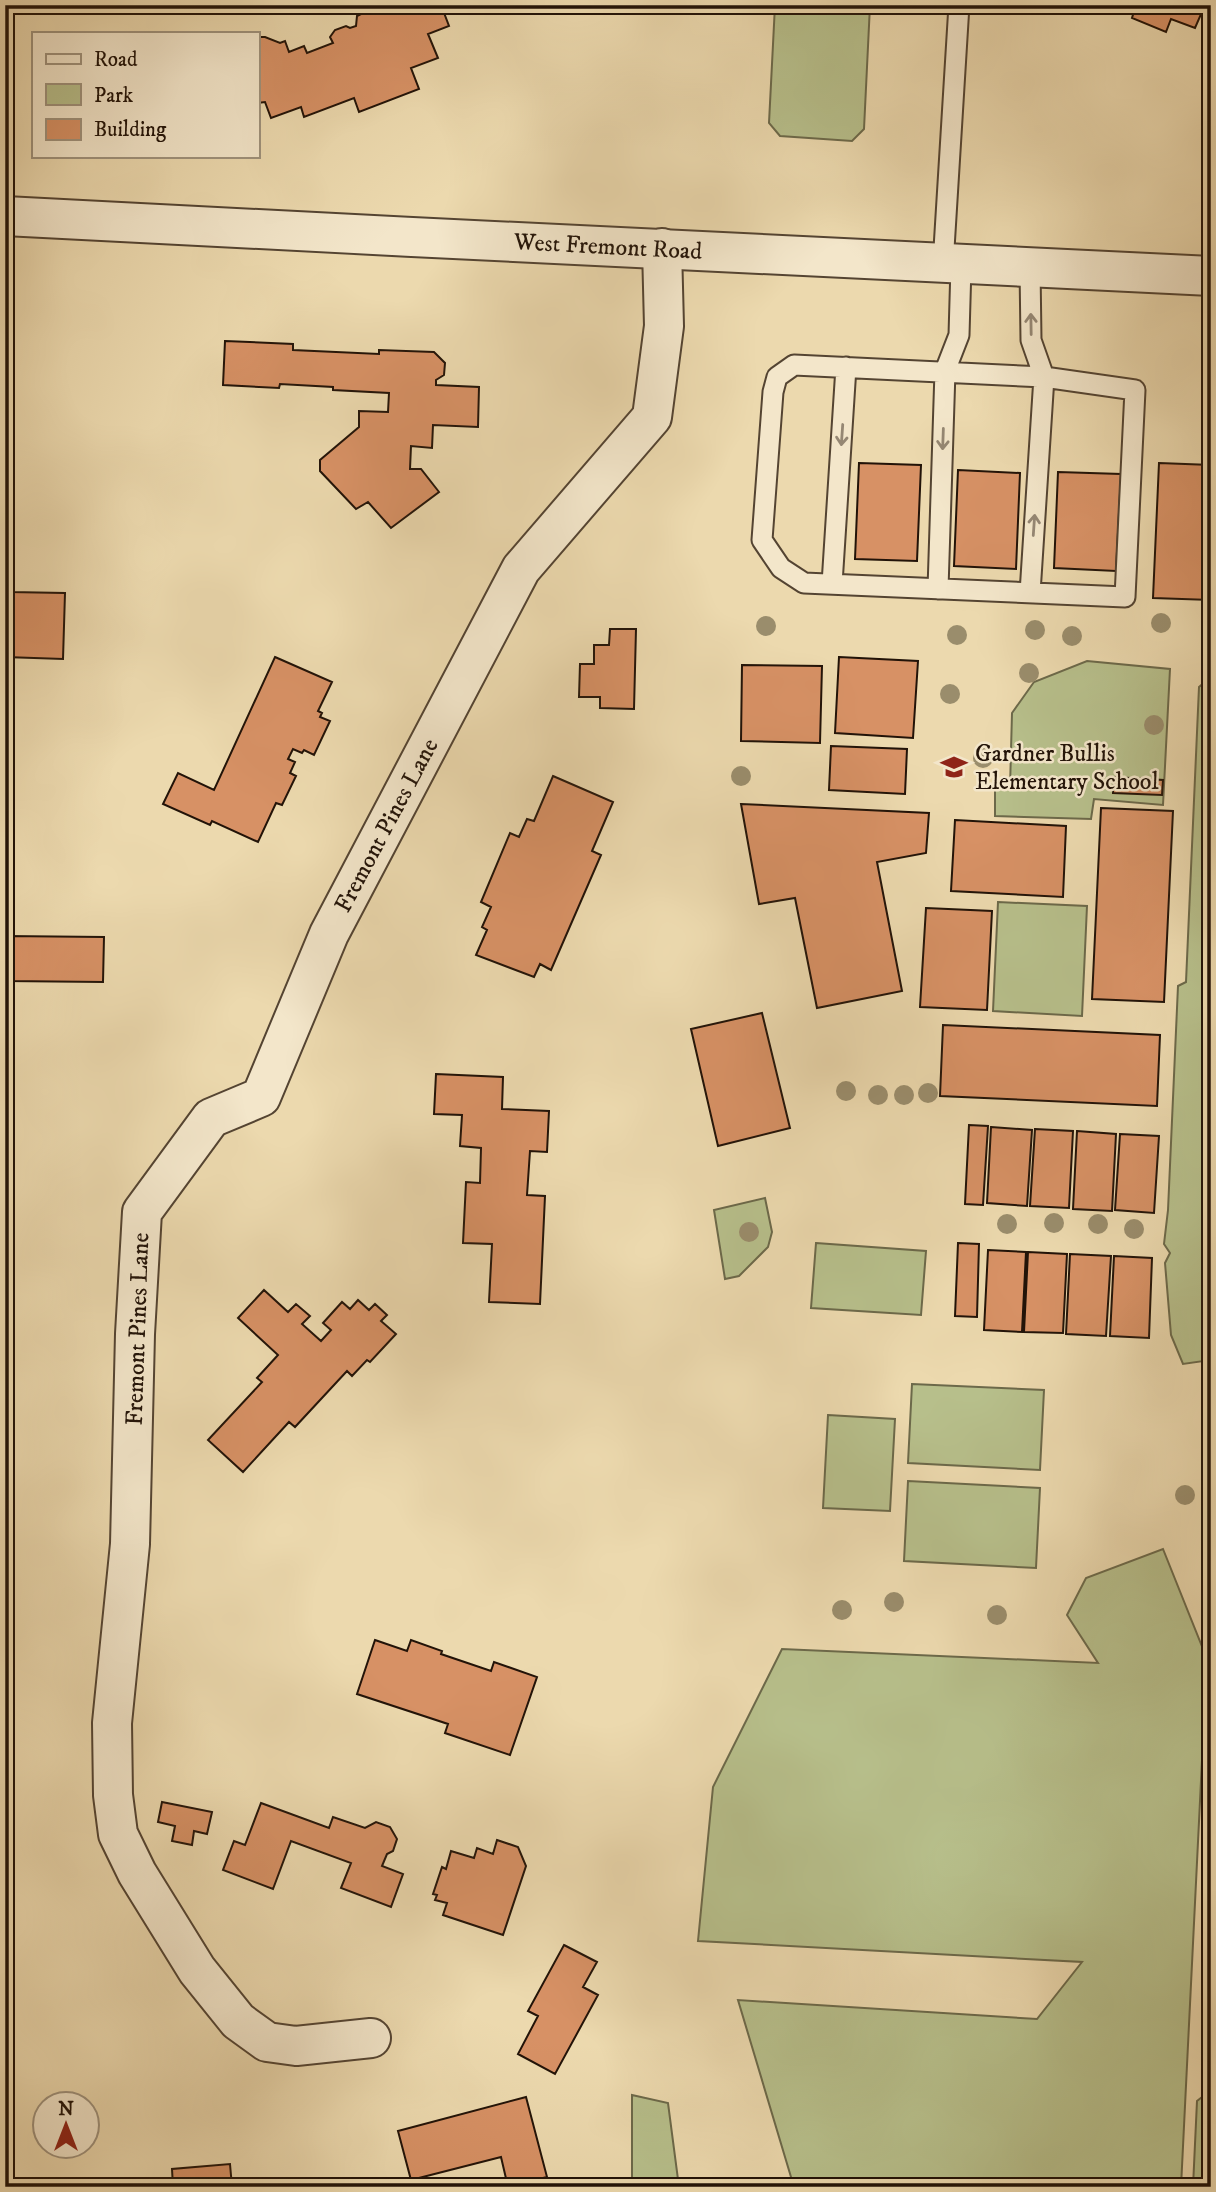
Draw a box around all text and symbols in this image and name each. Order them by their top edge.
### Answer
legend [32,32,259,158]
text: Road [94,47,138,73]
text: Park [94,83,134,109]
text: Building [94,117,167,143]
street label: West Fremont Road [512,227,703,267]
one-way arrow [1024,312,1037,335]
one-way arrow [835,423,848,446]
one-way arrow [936,428,949,451]
one-way arrow [1028,513,1041,536]
street label: Fremont Pines Lane [328,733,445,918]
place label: Gardner Bullis Elementary School [975,739,1159,797]
school or university icon: Gardner Bullis Elementary School [939,752,969,782]
street label: Fremont Pines Lane [120,1232,156,1426]
north arrow [32,2090,102,2160]
text: N [58,2098,74,2121]

